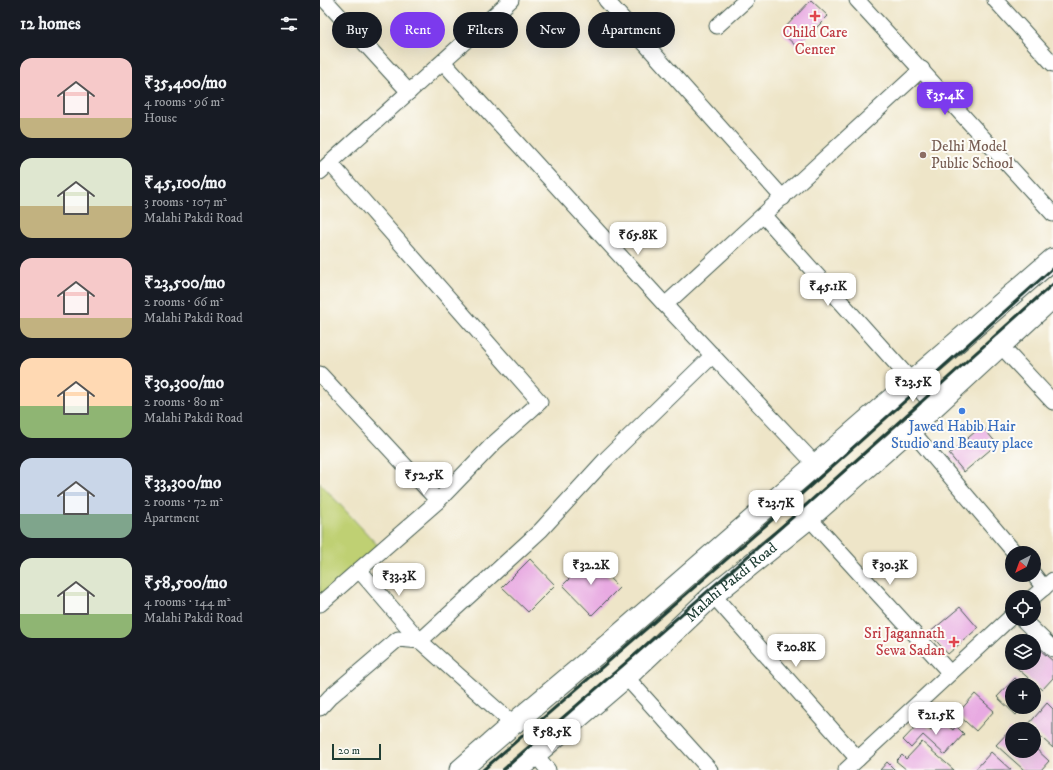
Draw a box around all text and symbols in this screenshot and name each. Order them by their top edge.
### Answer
marker: Child Care Center [809,10,821,22]
chip: Buy [332,12,382,48]
chip: Rent [390,12,445,48]
chip: Filters [453,12,518,48]
chip: New [526,12,580,48]
chip: Apartment [588,12,675,48]
text: 12 homes [20,13,81,35]
icon: filters [278,13,300,35]
place label: Child Care Center [782,23,848,59]
text: ₹35,400/mo [144,72,227,94]
icon: home [52,74,100,122]
pin: ₹35.4K [912,82,978,116]
text: ₹35.4K [926,87,964,103]
text: 4 rooms · 96 m² [144,94,224,110]
text: House [144,110,177,126]
place label: Delhi Model Public School [931,137,1014,173]
marker: Delhi Model Public School [918,150,928,160]
text: ₹45,100/mo [144,172,226,194]
icon: home [52,174,100,222]
text: 3 rooms · 107 m² [144,194,227,210]
text: Malahi Pakdi Road [144,210,243,226]
pin: ₹65.8K [605,222,671,256]
text: ₹65.8K [619,227,658,243]
text: ₹23,500/mo [144,272,225,294]
pin: ₹45.1K [795,273,861,307]
icon: home [52,274,100,322]
text: ₹45.1K [809,278,847,294]
text: 2 rooms · 66 m² [144,294,223,310]
text: Malahi Pakdi Road [144,310,243,326]
pin: ₹23.5K [880,369,946,403]
text: ₹30,300/mo [144,372,224,394]
icon: home [52,374,100,422]
text: ₹23.5K [894,374,932,390]
text: 2 rooms · 80 m² [144,394,223,410]
marker: Jawed Habib Hair Studio and Beauty place [957,406,967,416]
text: Malahi Pakdi Road [144,410,243,426]
place label: Jawed Habib Hair Studio and Beauty place [891,417,1033,453]
pin: ₹52.5K [391,462,457,496]
text: ₹52.5K [404,467,444,483]
text: ₹33,300/mo [144,472,221,494]
icon: home [52,474,100,522]
pin: ₹23.7K [743,490,809,524]
text: 2 rooms · 72 m² [144,494,223,510]
text: ₹23.7K [758,495,794,511]
text: Apartment [144,510,199,526]
street label: Malahi Pakdi Road [681,538,781,626]
north arrow [1005,546,1041,582]
map controls [1005,546,1041,758]
pin: ₹32.2K [558,552,624,586]
pin: ₹30.3K [857,552,923,586]
text: ₹32.2K [572,557,610,573]
text: ₹30.3K [872,557,908,573]
pin: ₹33.3K [366,563,432,597]
text: ₹33.3K [382,568,416,584]
text: ₹58,500/mo [144,572,227,594]
icon: home [52,574,100,622]
button: locate [1005,590,1041,626]
text: 4 rooms · 144 m² [144,594,231,610]
text: Malahi Pakdi Road [144,610,243,626]
place label: Sri Jagannath Sewa Sadan [864,624,945,660]
pin: ₹20.8K [763,634,829,668]
button: layers [1005,634,1041,670]
marker: Sri Jagannath Sewa Sadan [948,636,960,648]
text: ₹20.8K [776,639,816,655]
button: + [1005,678,1041,714]
pin: ₹21.5K [903,702,969,736]
text: ₹21.5K [917,707,955,723]
pin: ₹58.5K [519,719,585,753]
button: − [1005,722,1041,758]
text: ₹58.5K [533,724,571,740]
scale bar [332,742,381,761]
text: 20 m [338,744,360,758]

